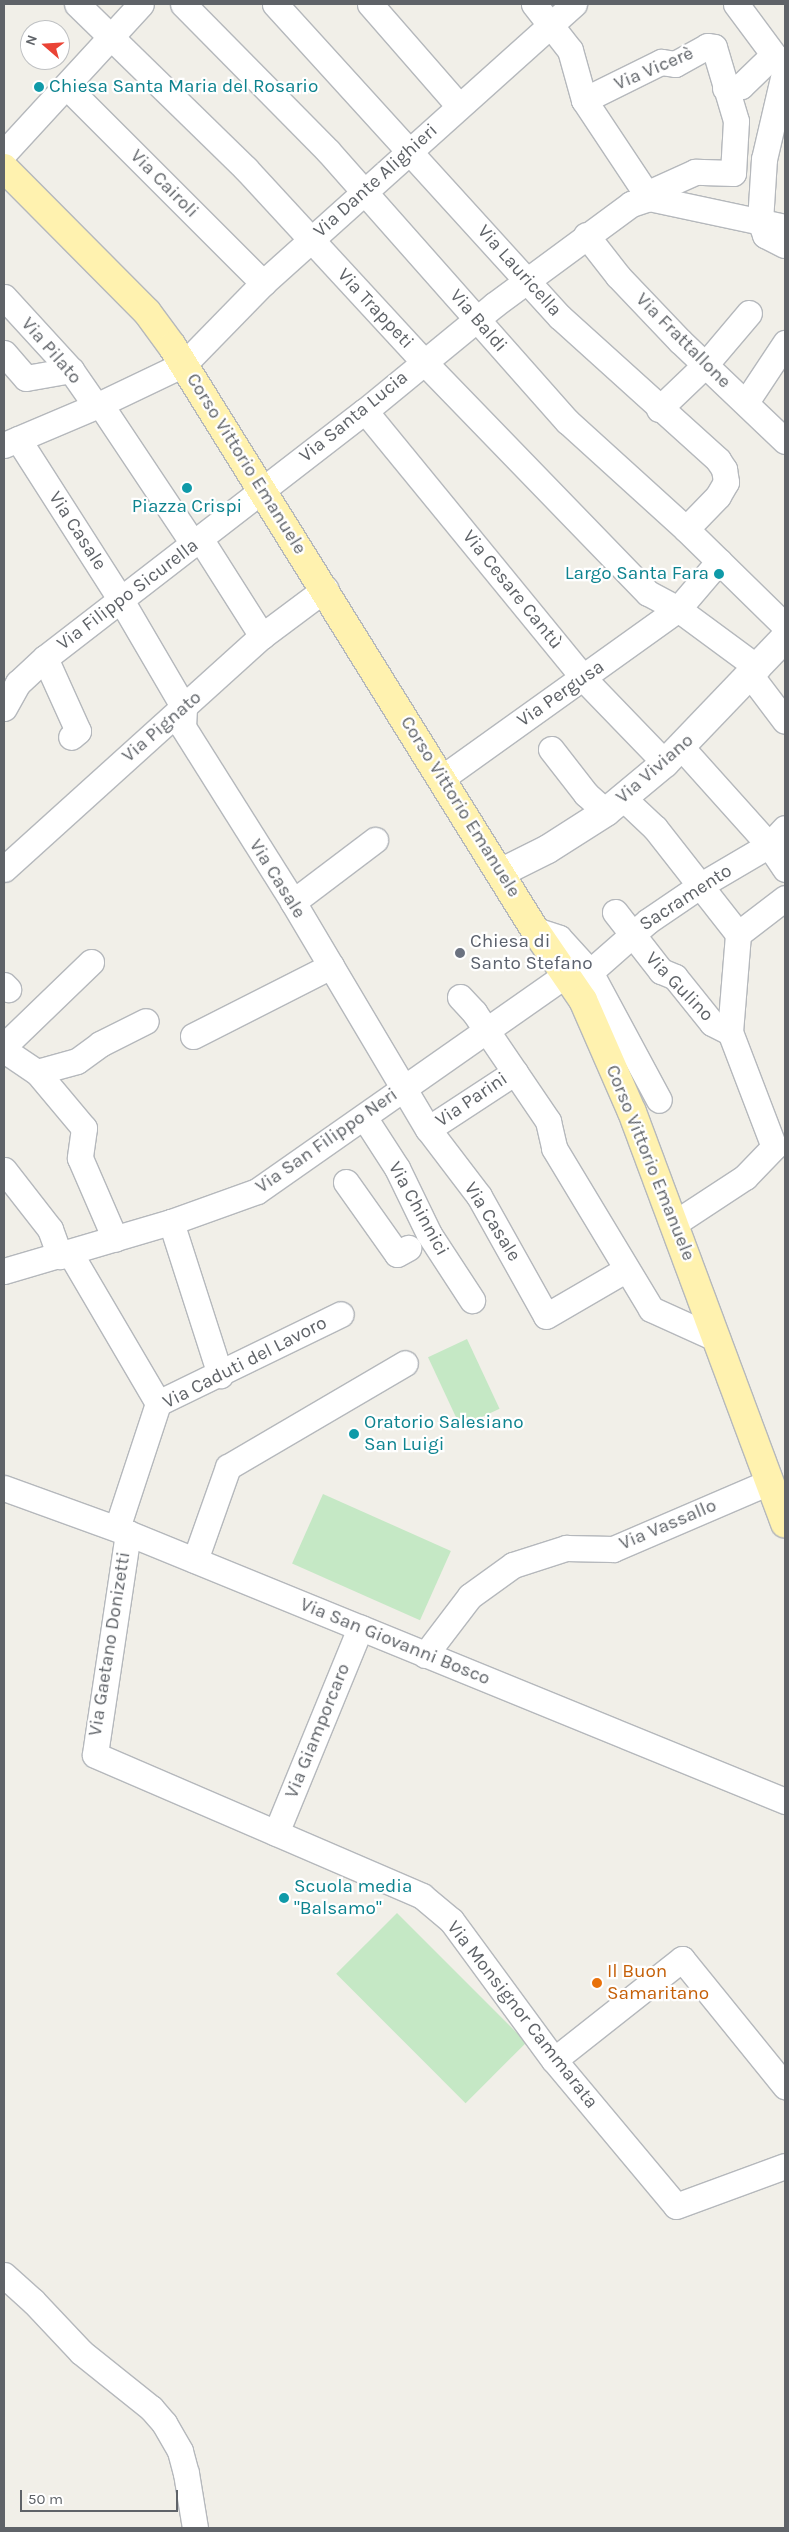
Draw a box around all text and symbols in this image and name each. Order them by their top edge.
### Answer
north arrow [20,20,70,70]
text: N [22,33,41,48]
street label: Via Vicerè [611,42,697,96]
place label: Chiesa Santa Maria del Rosario [49,76,318,98]
marker: Chiesa Santa Maria del Rosario [33,81,45,93]
street label: Via Dante Alighieri [309,119,443,243]
street label: Via Cairoli [125,145,203,223]
street label: Via Lauricella [472,221,566,321]
street label: Via Trappeti [332,264,418,354]
street label: Via Baldi [445,285,511,357]
street label: Via Frattallone [631,289,735,393]
street label: Via Pilato [16,313,86,389]
street label: Via Santa Lucia [295,366,413,468]
street label: Corso Vittorio Emanuele [181,369,311,559]
marker: Piazza Crispi [181,482,193,494]
street label: Via Casale [43,487,111,575]
place label: Piazza Crispi [132,496,242,518]
street label: Via Cesare Cantù [457,526,567,654]
street label: Via Filippo Sicurella [53,534,203,656]
place label: Largo Santa Fara [565,563,709,585]
marker: Largo Santa Fara [713,568,725,580]
street label: Via Pergusa [513,656,609,732]
street label: Via Pignato [118,686,206,768]
street label: Corso Vittorio Emanuele [395,712,525,902]
street label: Via Viviano [612,729,698,809]
street label: Via Casale [244,835,310,923]
street label: Sacramento [636,860,736,936]
place label: Chiesa di Santo Stefano [470,931,593,975]
marker: Chiesa di Santo Stefano [454,947,466,959]
street label: Via Gulino [640,947,718,1027]
street label: Corso Vittorio Emanuele [600,1062,700,1264]
street label: Via Parini [432,1068,512,1132]
street label: Via San Filippo Neri [252,1083,402,1199]
street label: Via Chinnici [383,1158,453,1260]
street label: Via Casale [459,1178,525,1266]
street label: Via Caduti del Lavoro [159,1312,331,1414]
place label: Oratorio Salesiano San Luigi [364,1412,524,1456]
marker: Oratorio Salesiano San Luigi [348,1428,360,1440]
street label: Via Vassallo [616,1494,720,1556]
street label: Via Gaetano Donizetti [84,1550,136,1738]
street label: Via San Giovanni Bosco [297,1593,493,1691]
street label: Via Giamporcaro [281,1660,355,1802]
place label: Scuola media "Balsamo" [294,1876,412,1920]
marker: Scuola media "Balsamo" [278,1892,290,1904]
street label: Via Monsignor Cammarata [442,1917,602,2113]
place label: Il Buon Samaritano [607,1961,709,2005]
marker: Il Buon Samaritano [591,1977,603,1989]
scale bar [22,2480,180,2512]
text: 50 m [28,2490,63,2508]

